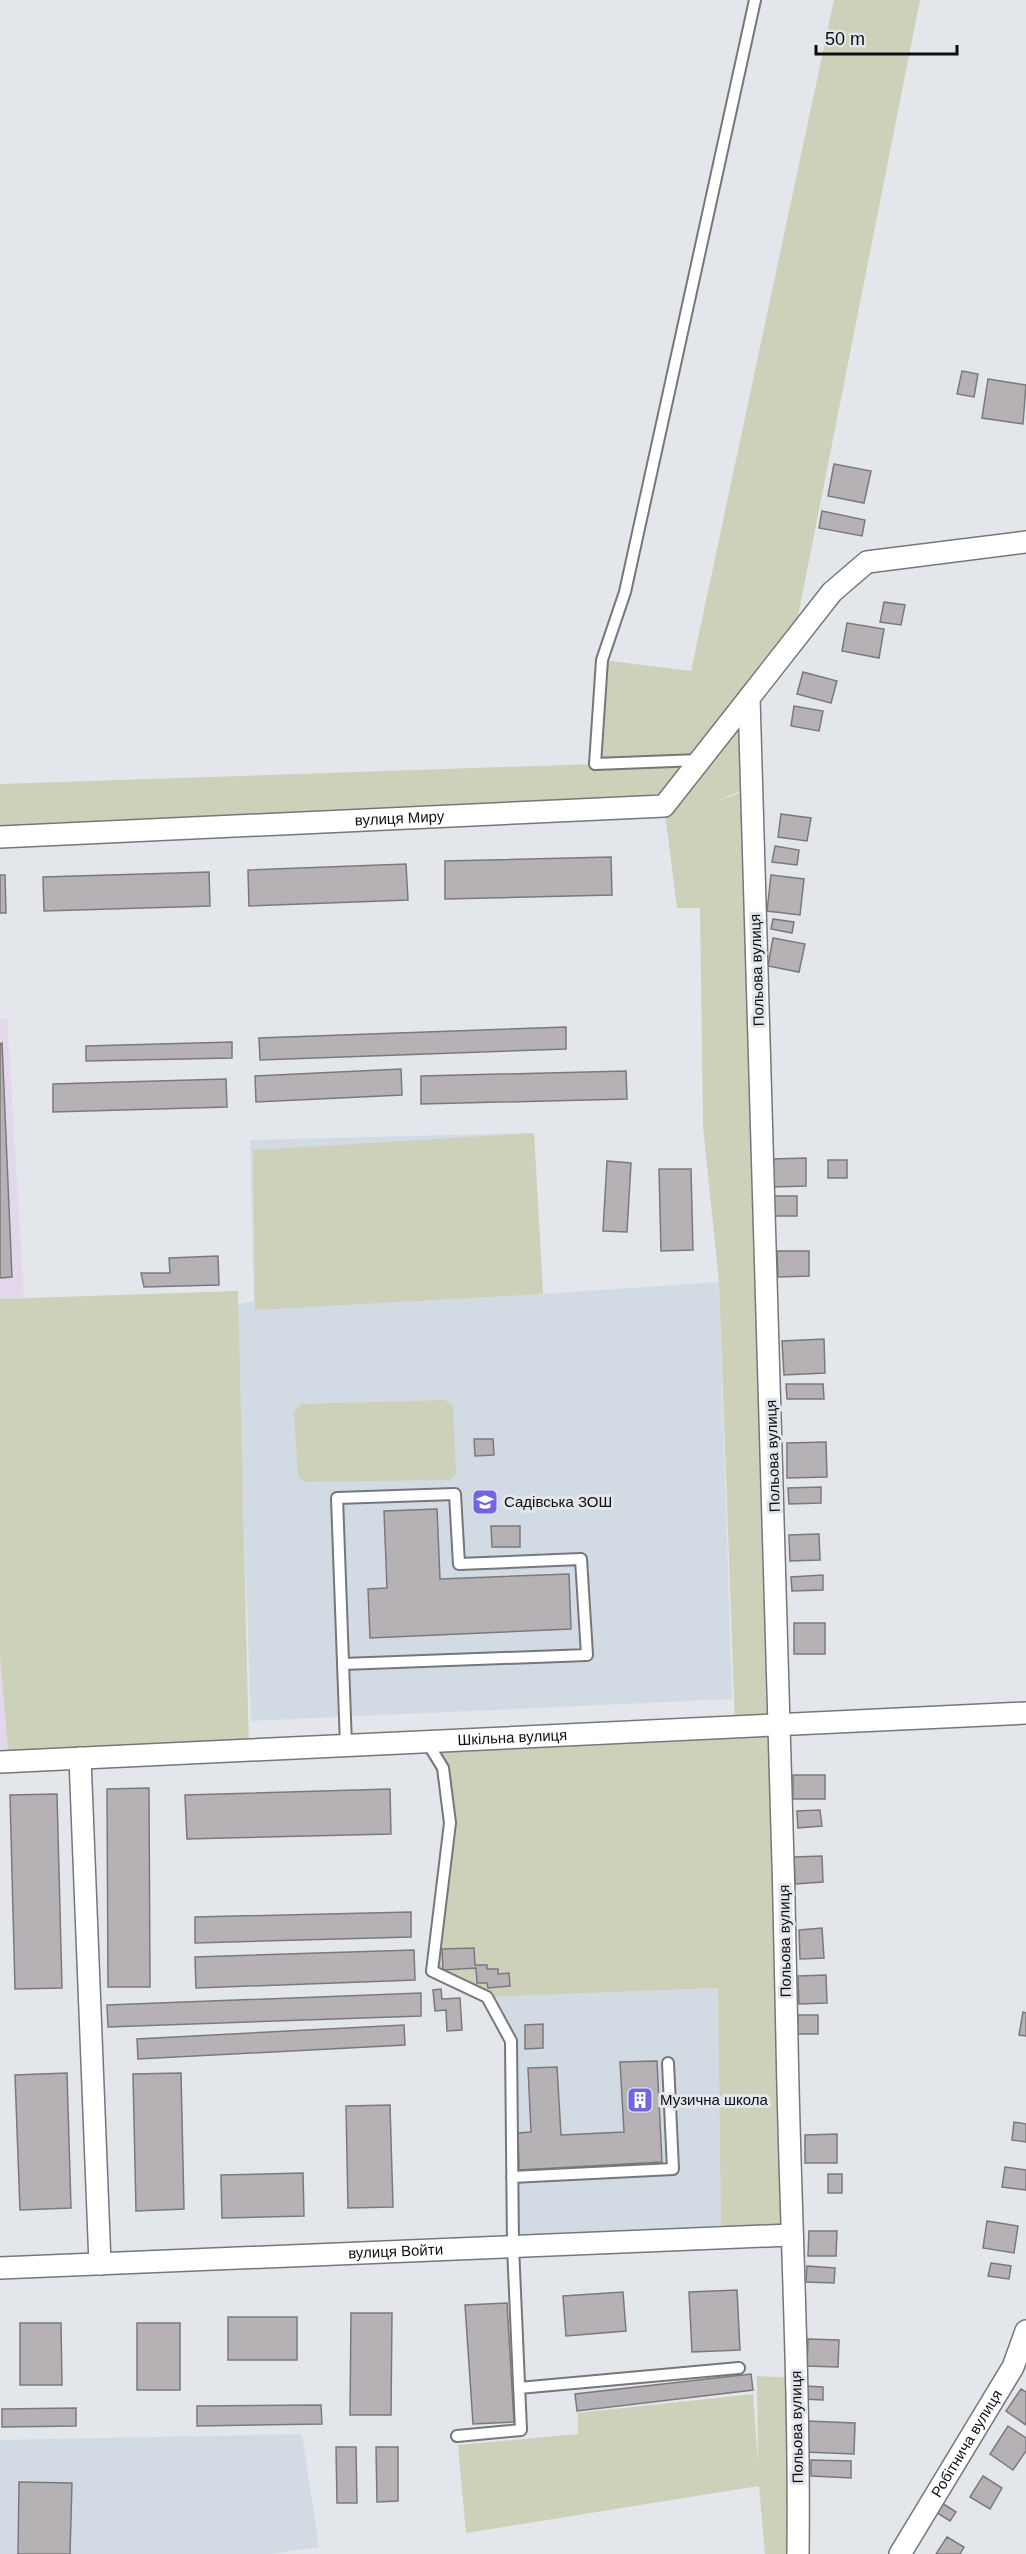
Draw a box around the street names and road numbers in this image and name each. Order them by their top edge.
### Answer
street label: вулиця Миру [354,807,445,828]
street label: Польова вулиця [746,913,767,1027]
street label: Польова вулиця [762,1399,783,1513]
street label: Шкільна вулиця [457,1726,568,1748]
street label: Польова вулиця [775,1885,794,1997]
street label: вулиця Войти [348,2241,443,2261]
street label: Польова вулиця [787,2371,806,2483]
street label: Робітнича вулиця [927,2387,1005,2500]

